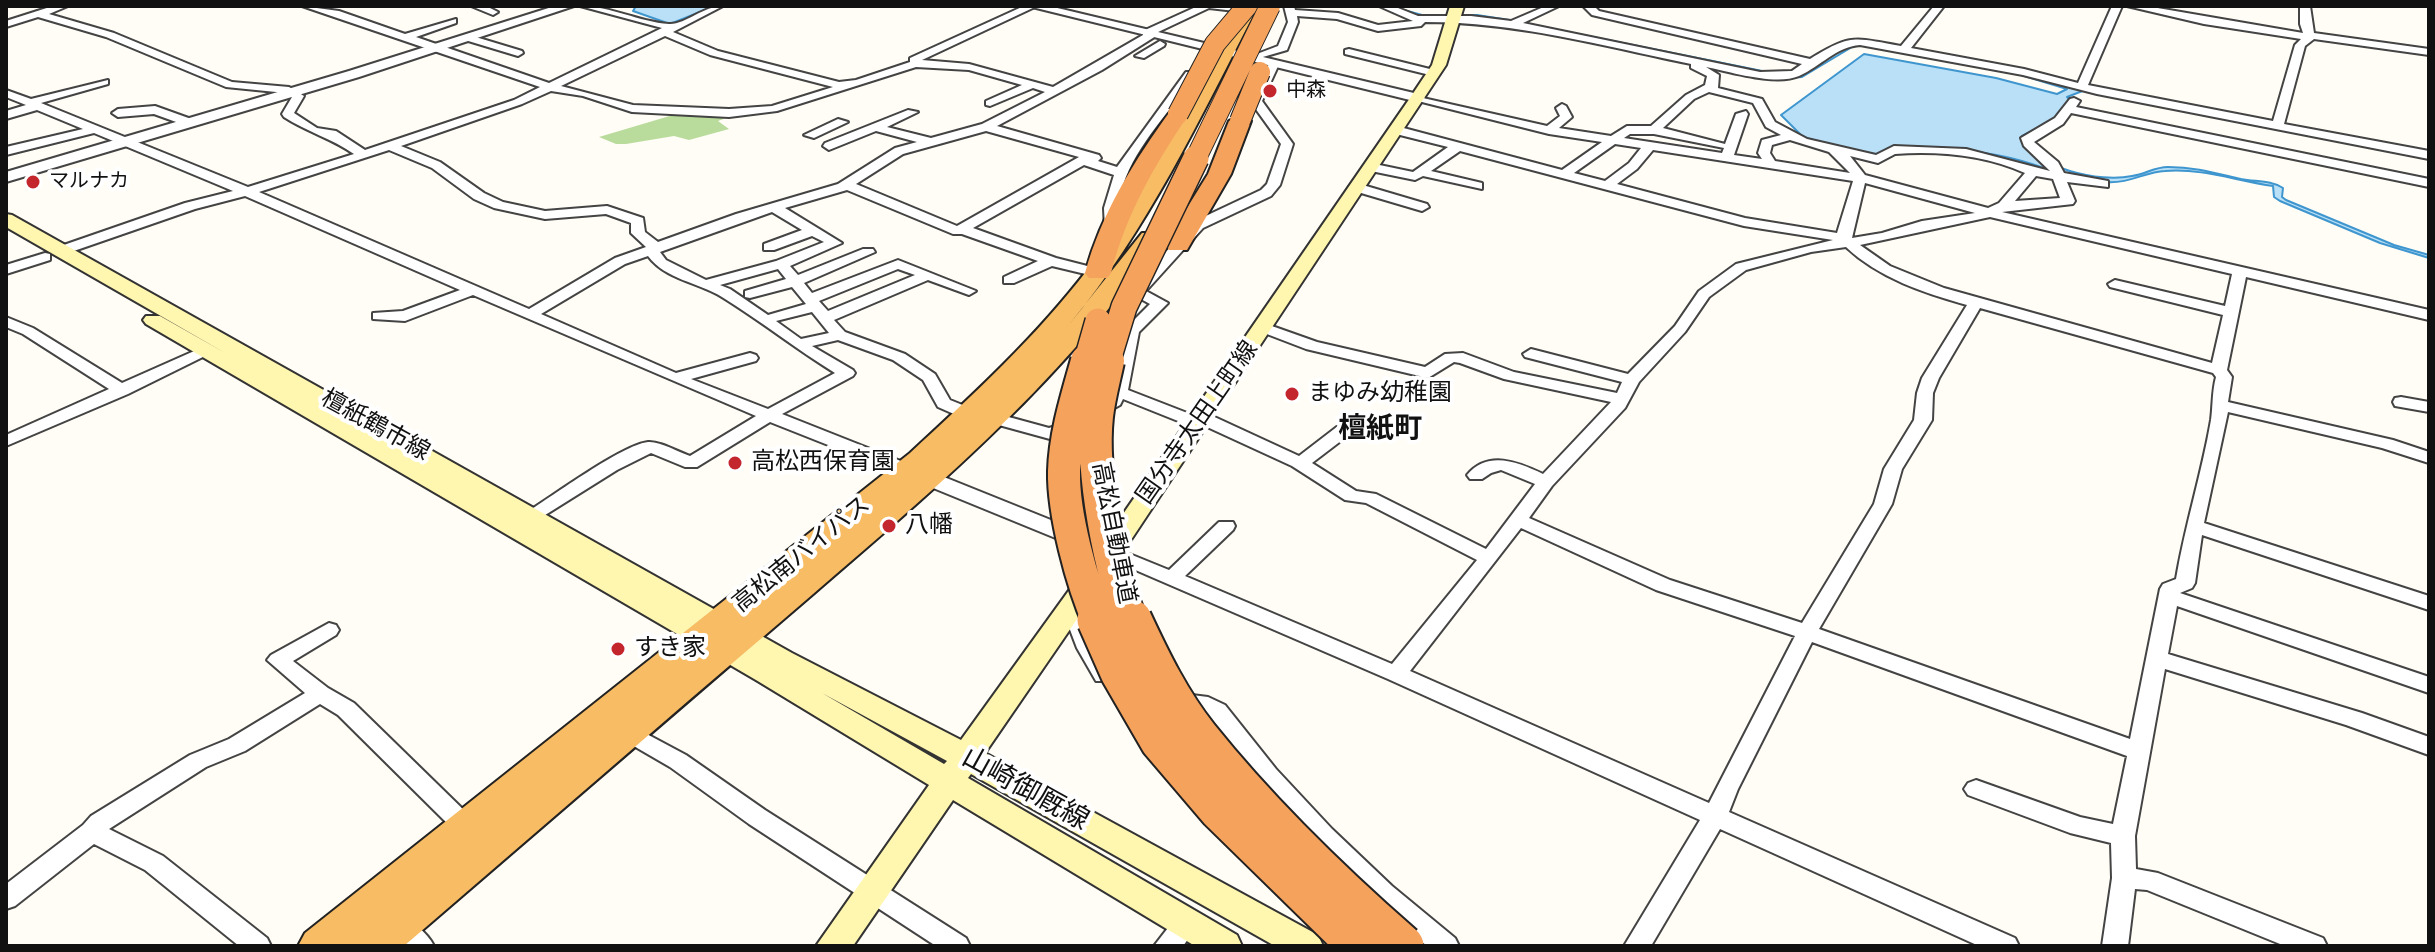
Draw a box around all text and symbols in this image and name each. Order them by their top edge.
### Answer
place label: 中森 [1286,79,1326,103]
marker: 中森 [1261,82,1279,100]
place label: マルナカ [49,170,129,194]
marker: マルナカ [24,173,42,191]
street label: 国分寺太田上町線 [1131,336,1265,510]
place label: まゆみ幼稚園 [1308,380,1452,408]
street label: 檀紙鶴市線 [316,384,434,468]
marker: まゆみ幼稚園 [1283,385,1301,403]
district label: 檀紙町 [1338,413,1422,447]
place label: 高松西保育園 [751,449,895,477]
marker: 高松西保育園 [726,454,744,472]
street label: 高松自動車道 [1085,460,1141,606]
street label: 高松南バイパス [728,491,876,619]
place label: 八幡 [905,512,953,540]
marker: 八幡 [880,517,898,535]
place label: すき家 [634,635,706,663]
marker: すき家 [609,640,627,658]
street label: 山崎御厩線 [956,741,1094,839]

